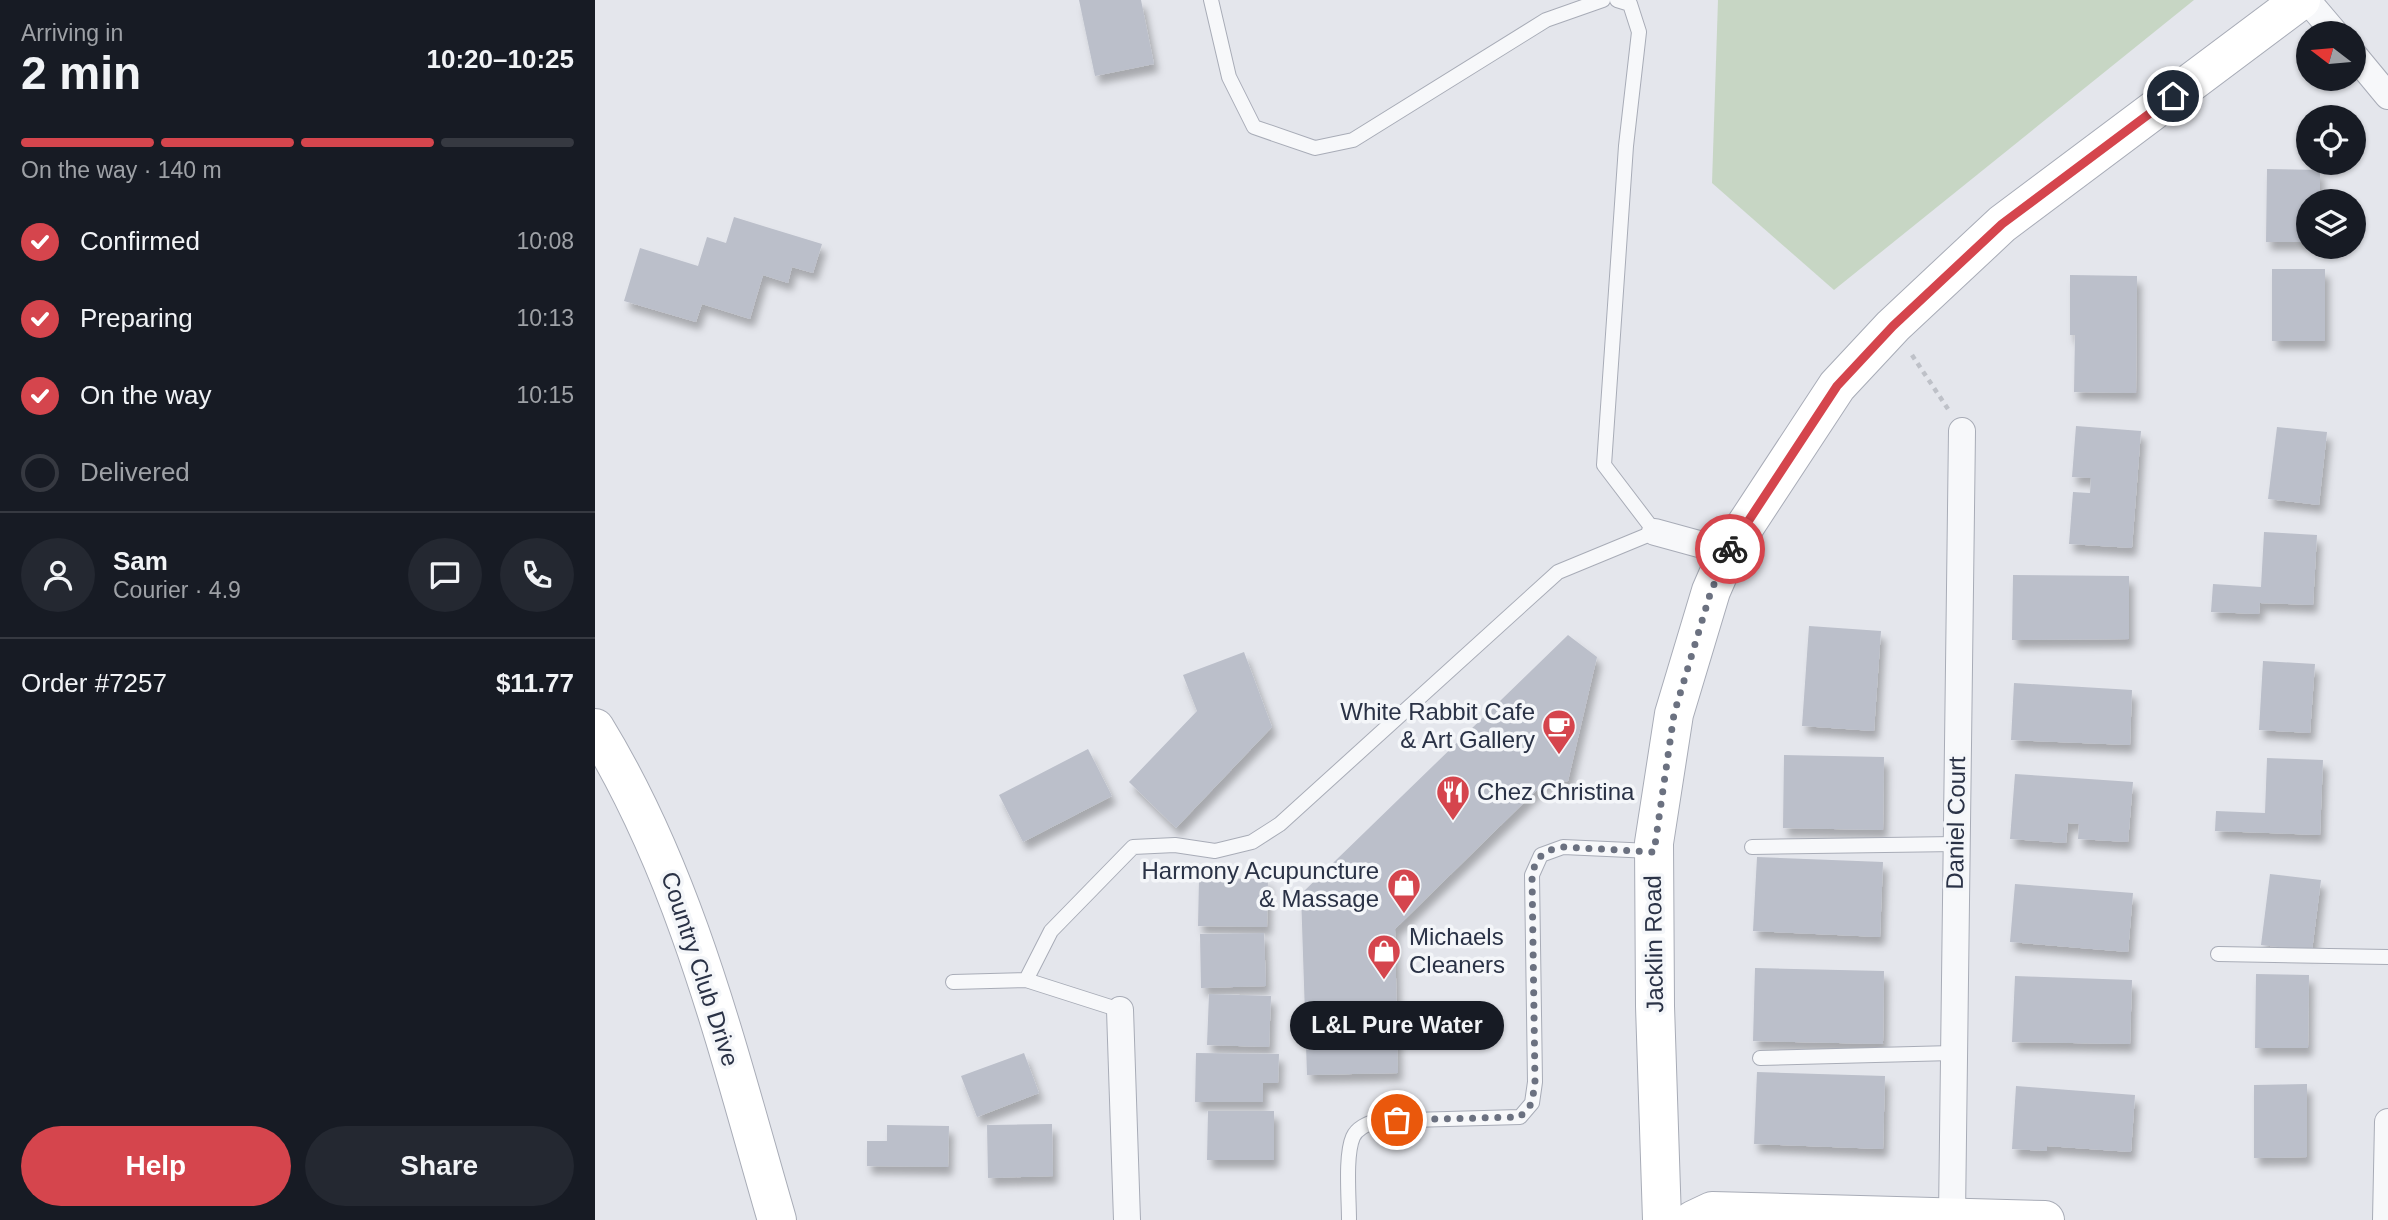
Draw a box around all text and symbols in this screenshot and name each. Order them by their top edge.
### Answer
text: Arriving in [21,20,123,46]
north arrow [2296,21,2366,91]
map controls [2296,21,2366,259]
text: 10:20–10:25 [427,44,574,74]
text: 2 min [21,47,141,99]
pin [2143,66,2203,126]
icon: home [2154,77,2192,115]
button: locate [2296,105,2366,175]
text: On the way · 140 m [21,157,222,183]
button: layers [2296,189,2366,259]
icon: check [21,223,59,261]
text: Confirmed [80,226,200,256]
text: 10:08 [516,228,574,254]
icon: check [21,300,59,338]
text: Preparing [80,303,193,333]
text: 10:13 [516,305,574,331]
icon: check [21,377,59,415]
text: On the way [80,380,212,410]
text: 10:15 [516,382,574,408]
text: Delivered [80,457,190,487]
courier [1695,514,1765,584]
icon: bike [1711,530,1749,568]
button: person [21,538,95,612]
button: chat [408,538,482,612]
button: phone [500,538,574,612]
text: Sam [113,546,168,576]
text: Courier · 4.9 [113,577,241,603]
text: Order #7257 [21,668,167,698]
text: $11.77 [496,668,574,698]
place label: White Rabbit Cafe & Art Gallery [1340,698,1535,753]
cafe icon: White Rabbit Cafe & Art Gallery [1540,707,1578,756]
street label: Daniel Court [1941,756,1970,890]
restaurant icon: Chez Christina [1434,773,1472,822]
place label: Chez Christina [1477,778,1635,805]
place label: Harmony Acupuncture & Massage [1142,857,1379,912]
shop icon: Harmony Acupuncture & Massage [1385,866,1423,915]
street label: Country Club Drive [656,868,745,1069]
street label: Jacklin Road [1639,875,1668,1013]
place label: Michaels Cleaners [1409,923,1505,978]
shop icon: Michaels Cleaners [1365,932,1403,981]
callout: L&L Pure Water [1290,1001,1504,1050]
text: L&L Pure Water [1311,1012,1483,1038]
pin [1367,1090,1427,1150]
icon: bag [1378,1101,1416,1139]
button: Help [21,1126,291,1206]
button: Share [305,1126,574,1206]

